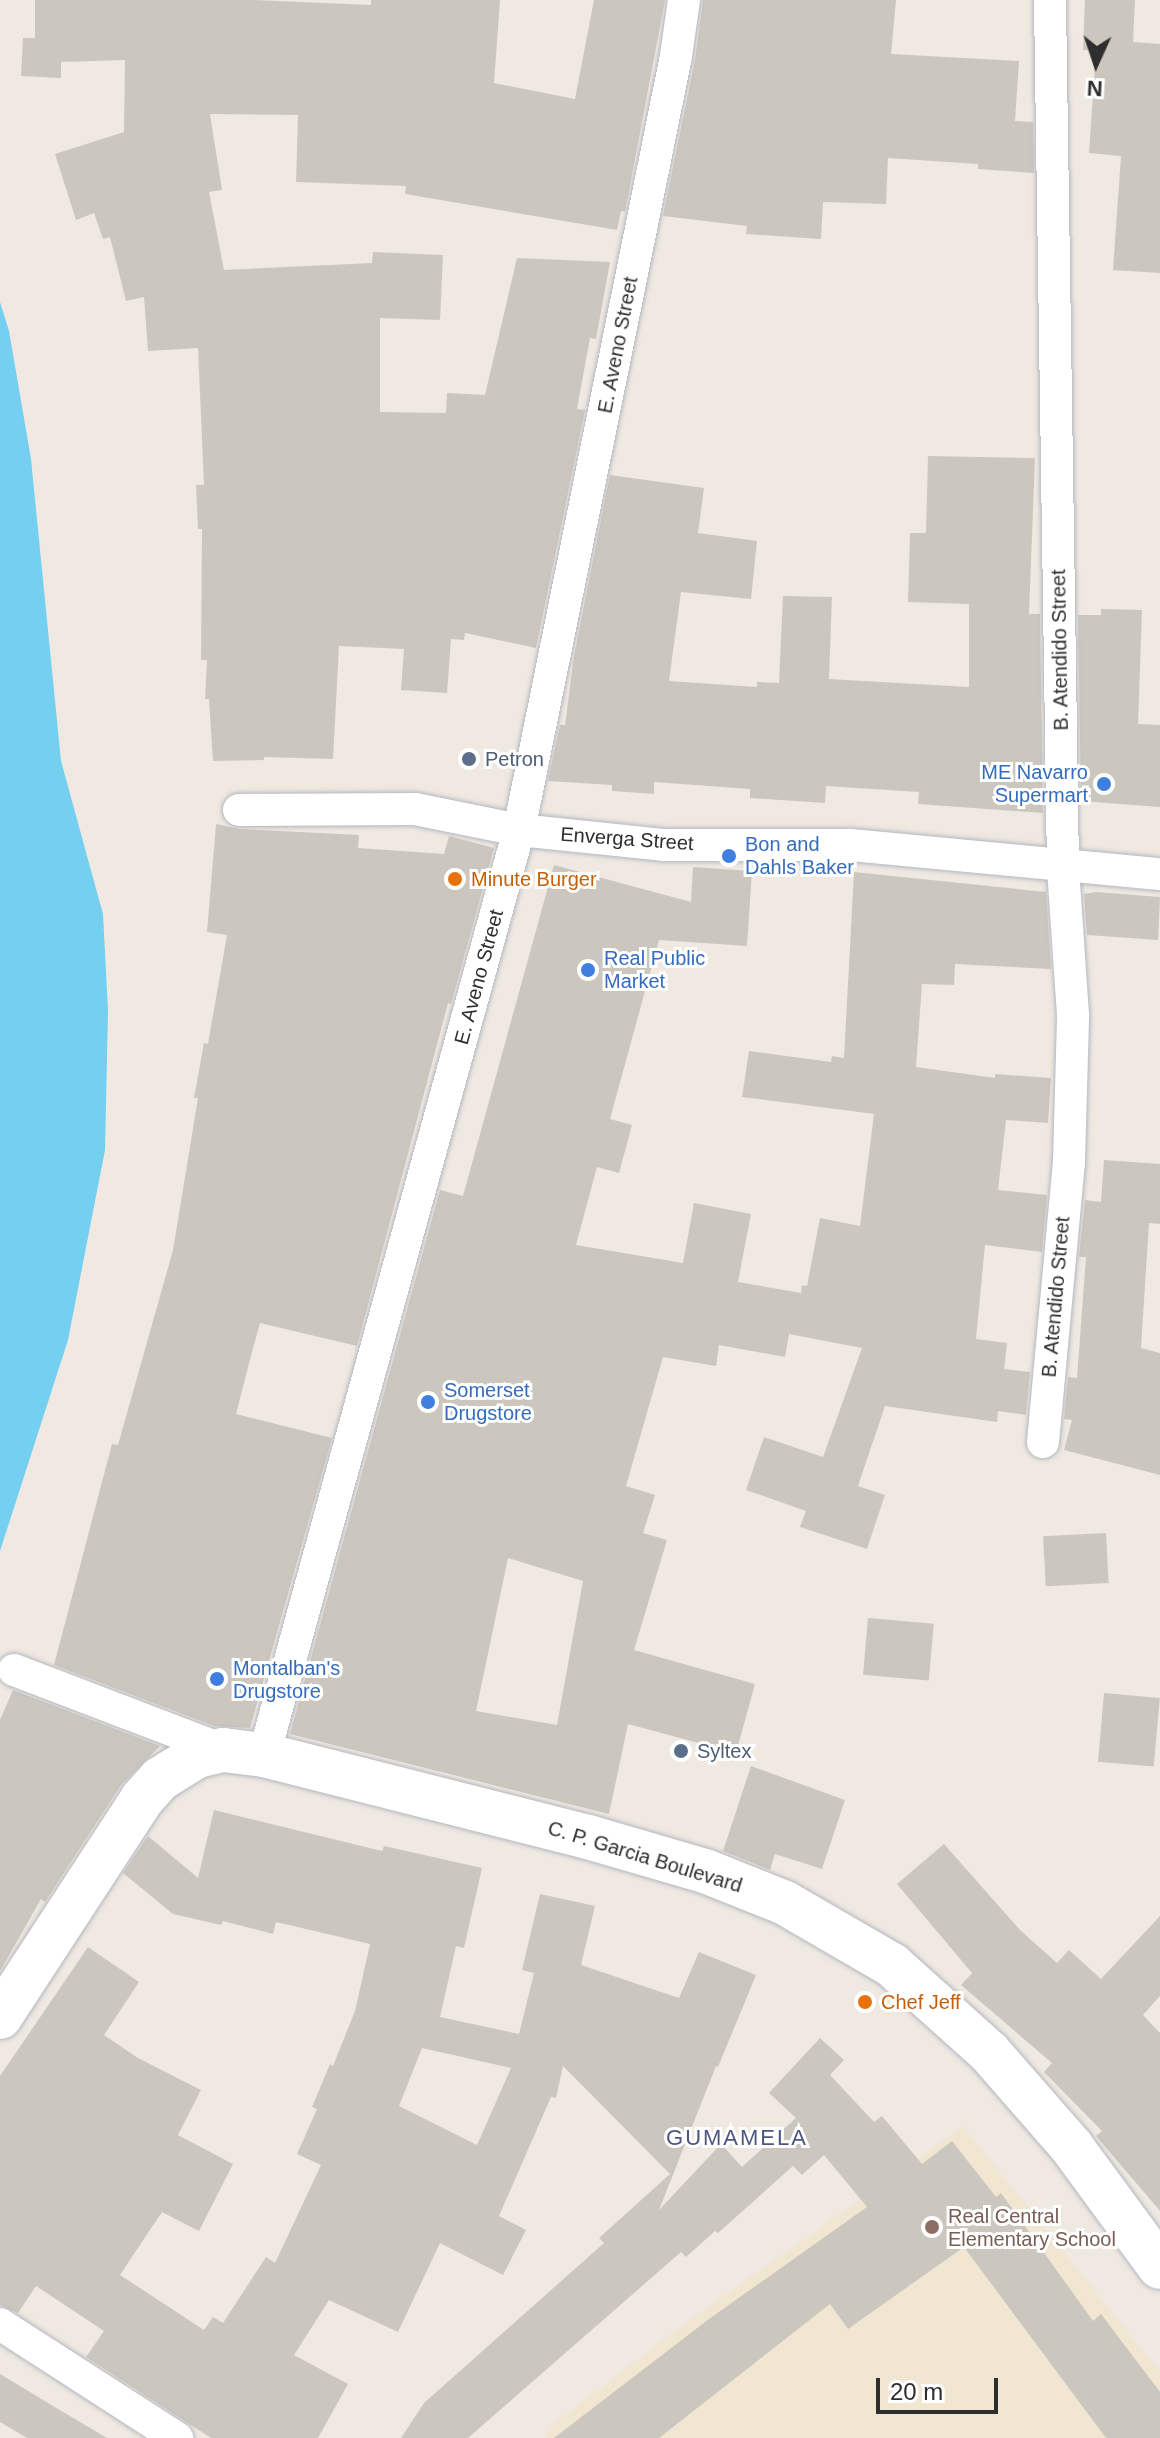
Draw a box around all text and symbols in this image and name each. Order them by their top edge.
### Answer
north arrow [1056,24,1136,104]
text: N [1086,76,1103,101]
street label: E. Aveno Street [593,274,643,416]
street label: B. Atendido Street [1047,569,1073,731]
place label: Petron [485,747,544,771]
marker: Petron [460,750,478,768]
place label: ME Navarro Supermart [981,760,1088,807]
marker: ME Navarro Supermart [1095,775,1113,793]
street label: Enverga Street [560,822,694,856]
place label: Bon and Dahls Baker [745,832,854,879]
marker: Bon and Dahls Baker [720,847,738,865]
place label: Minute Burger [471,867,597,891]
marker: Minute Burger [446,870,464,888]
street label: E. Aveno Street [449,906,509,1048]
place label: Real Public Market [604,946,705,993]
marker: Real Public Market [579,961,597,979]
street label: B. Atendido Street [1037,1215,1075,1379]
place label: Somerset Drugstore [444,1378,532,1425]
marker: Somerset Drugstore [419,1393,437,1411]
place label: Montalban's Drugstore [233,1656,340,1703]
marker: Montalban's Drugstore [208,1670,226,1688]
place label: Syltex [697,1739,751,1763]
marker: Syltex [672,1742,690,1760]
street label: C. P. Garcia Boulevard [545,1816,745,1898]
place label: Chef Jeff [881,1990,961,2014]
marker: Chef Jeff [856,1993,874,2011]
district label: GUMAMELA [666,2125,808,2151]
place label: Real Central Elementary School [948,2204,1116,2251]
marker: Real Central Elementary School [923,2218,941,2236]
scale bar [880,2362,1002,2412]
text: 20 m [890,2378,943,2405]

